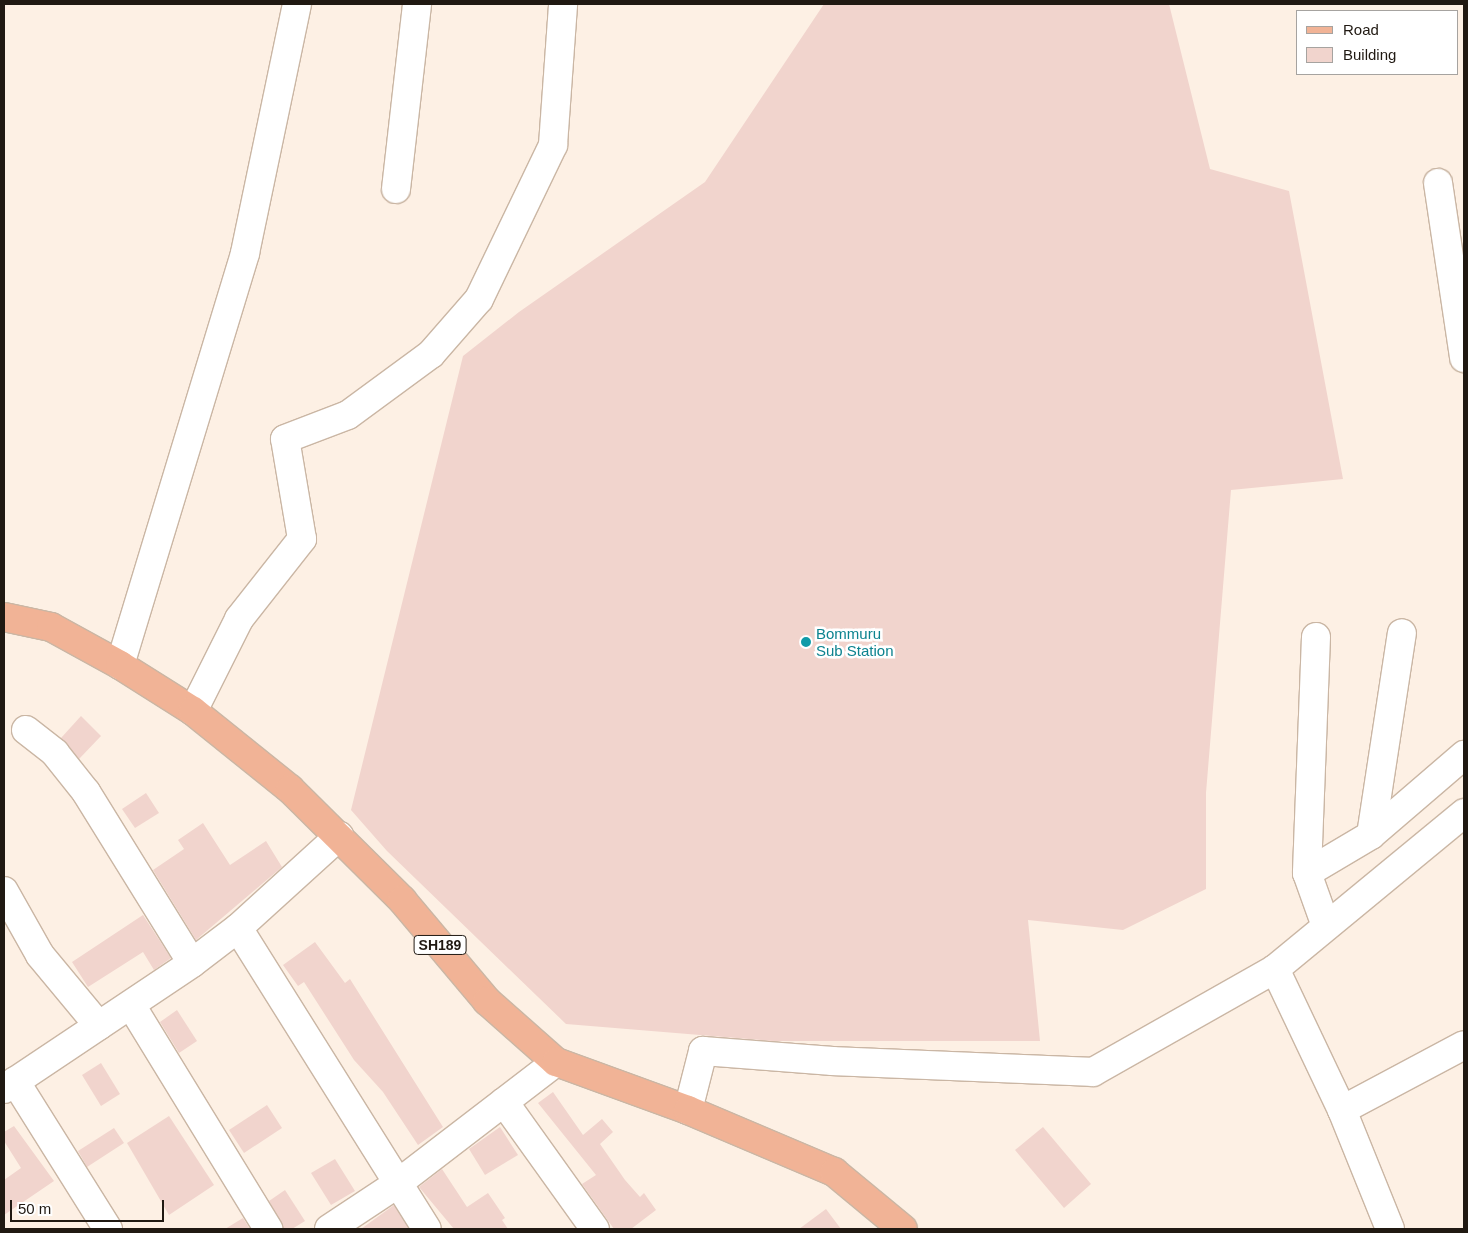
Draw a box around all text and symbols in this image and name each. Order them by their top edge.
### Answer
legend [1296,10,1458,75]
text: Road [1343,21,1379,38]
text: Building [1343,46,1396,63]
place label: Bommuru Sub Station [816,624,894,659]
marker: Bommuru Sub Station [800,636,812,648]
road number: SH189 [412,934,468,956]
scale bar [12,1190,166,1222]
text: 50 m [18,1200,51,1217]

